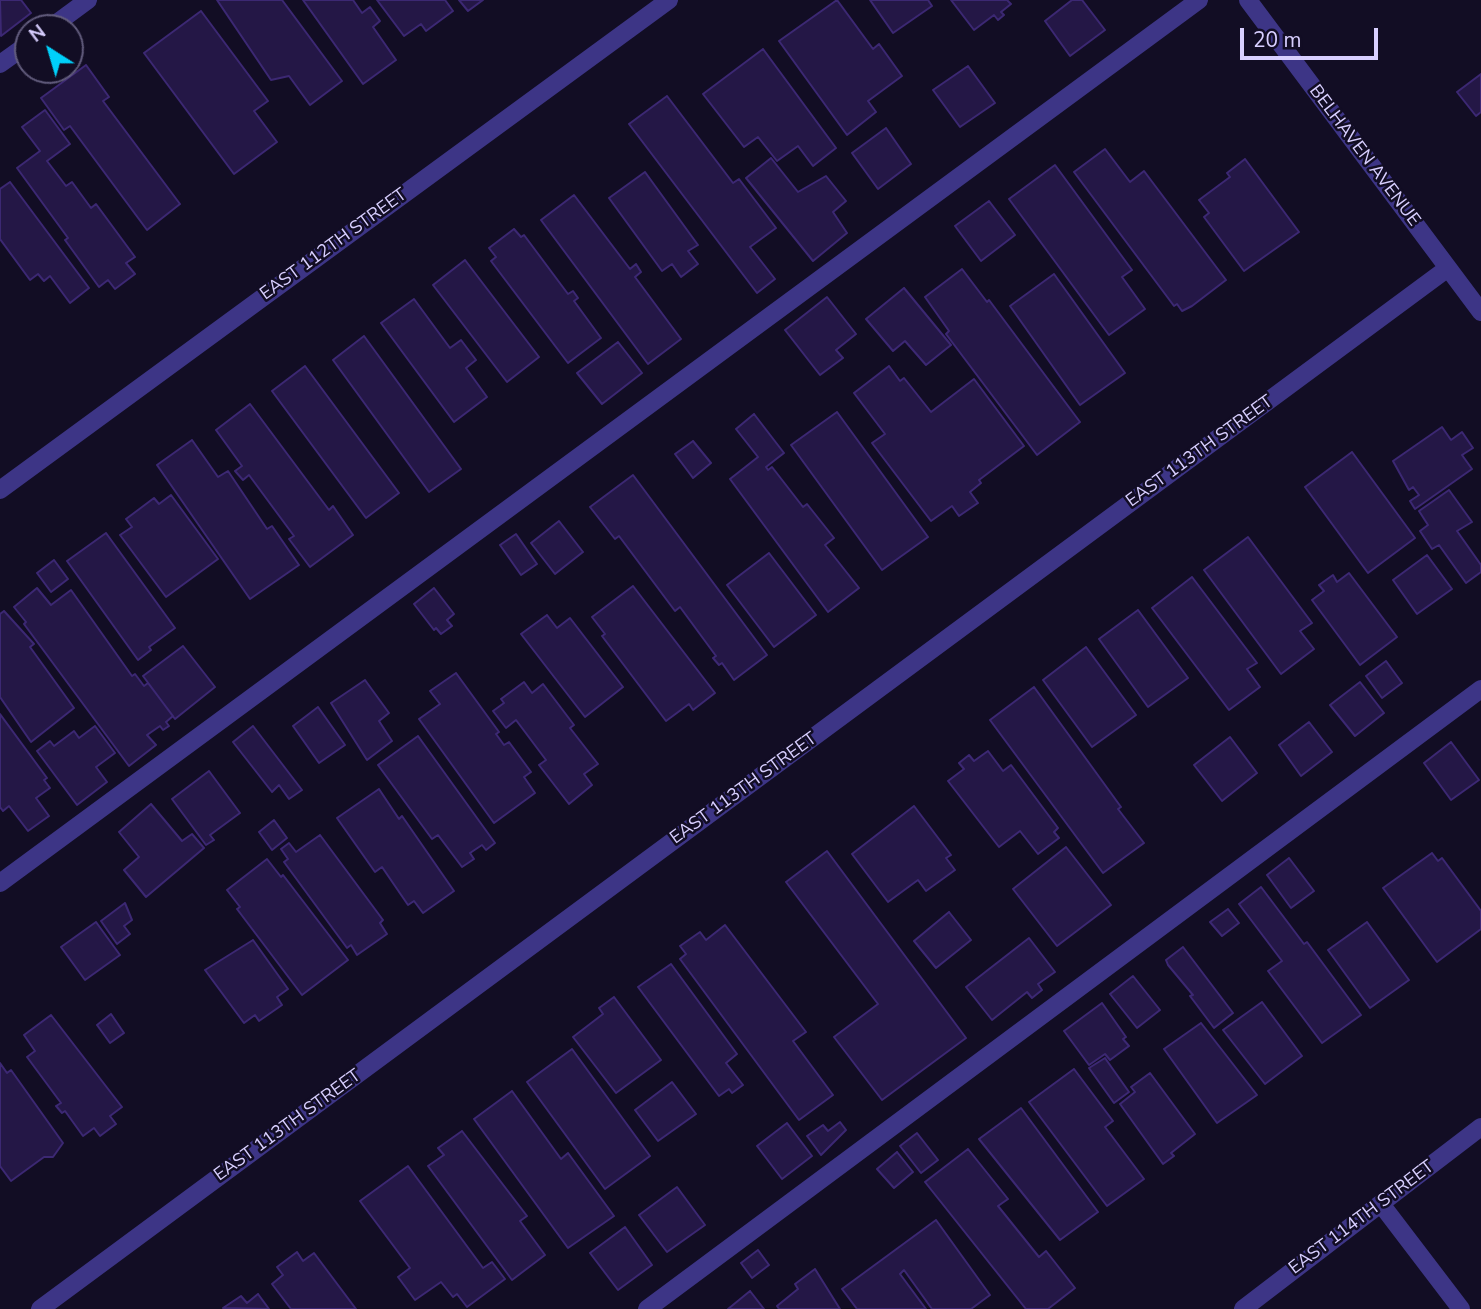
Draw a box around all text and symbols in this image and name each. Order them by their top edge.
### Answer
north arrow [14,14,84,84]
scale bar [1243,14,1381,58]
text: N [24,19,51,48]
text: 20 m [1253,26,1302,54]
street label: BELHAVEN AVENUE [1304,81,1424,231]
street label: EAST 112TH STREET [256,184,412,306]
street label: EAST 113TH STREET [1122,391,1278,513]
street label: EAST 113TH STREET [666,728,822,850]
street label: EAST 113TH STREET [210,1065,366,1187]
street label: EAST 114TH STREET [1285,1156,1439,1280]

